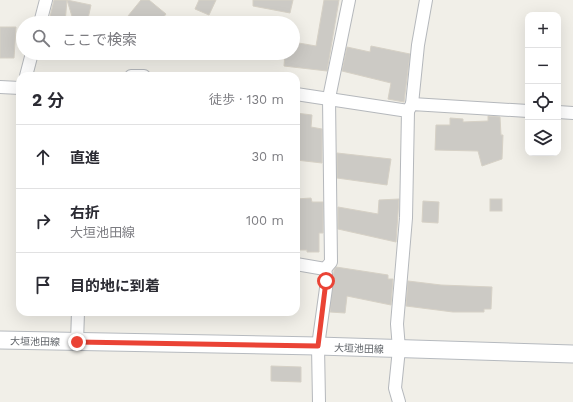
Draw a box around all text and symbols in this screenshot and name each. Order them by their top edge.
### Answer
map controls [525,12,561,156]
button: + [525,12,561,48]
search box [16,16,300,60]
icon: search [30,27,52,49]
text: ここで検索 [62,31,137,49]
button: − [525,48,561,84]
button: locate [525,84,561,120]
text: 2 分 [32,90,64,110]
text: 徒歩 · 130 m [209,92,284,107]
button: layers [525,120,561,156]
icon: ahead [32,146,54,168]
text: 直進 [70,149,100,167]
text: 30 m [252,149,284,164]
text: 右折 [70,204,100,222]
icon: right [32,210,54,232]
text: 100 m [246,213,284,228]
text: 大垣池田線 [70,225,135,240]
route start [317,272,335,290]
icon: arrive [32,274,54,296]
text: 目的地に到着 [70,277,160,295]
route end [68,333,86,351]
street label: 大垣池田線 [10,336,60,347]
street label: 大垣池田線 [334,342,384,355]

